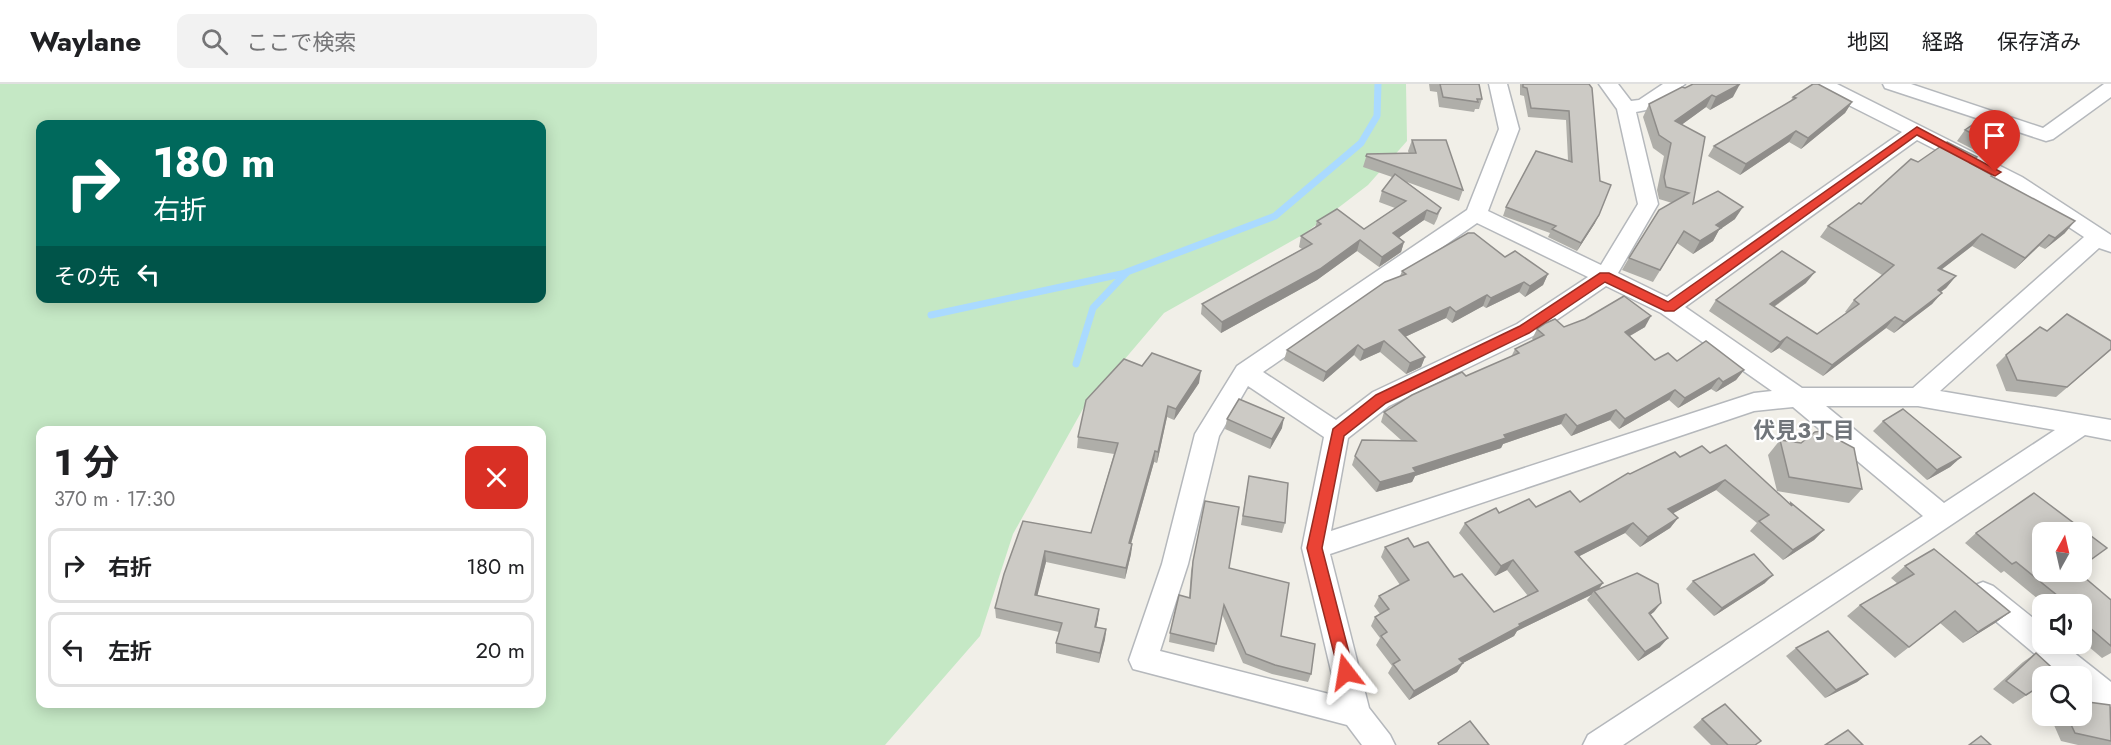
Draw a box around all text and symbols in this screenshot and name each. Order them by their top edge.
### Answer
search box [177,14,597,68]
text: Waylane [30,21,141,62]
icon: search [198,25,231,58]
text: ここで検索 [246,26,356,58]
text: 地図 [1847,27,1889,57]
text: 経路 [1922,27,1964,57]
text: 保存済み [1997,27,2081,57]
pin [1969,110,2020,172]
icon: arrive [1978,119,2011,152]
text: 180 m [153,132,276,193]
icon: right [54,144,132,222]
text: 右折 [153,190,207,229]
icon: left [132,258,165,291]
text: その先 [54,260,120,292]
district label: 伏見3丁目 [1753,414,1855,446]
text: 1 分 [54,436,119,488]
button: close [465,446,528,509]
text: 370 m · 17:30 [54,485,175,514]
north arrow [2032,522,2092,582]
map controls [2032,522,2092,726]
icon: right [57,549,90,582]
text: 180 m [466,550,525,582]
text: 右折 [108,551,152,583]
button: sound [2032,594,2092,654]
icon: left [57,633,90,666]
text: 20 m [476,634,525,666]
text: 左折 [108,635,152,667]
position arrow [1314,640,1378,704]
button: search [2032,666,2092,726]

